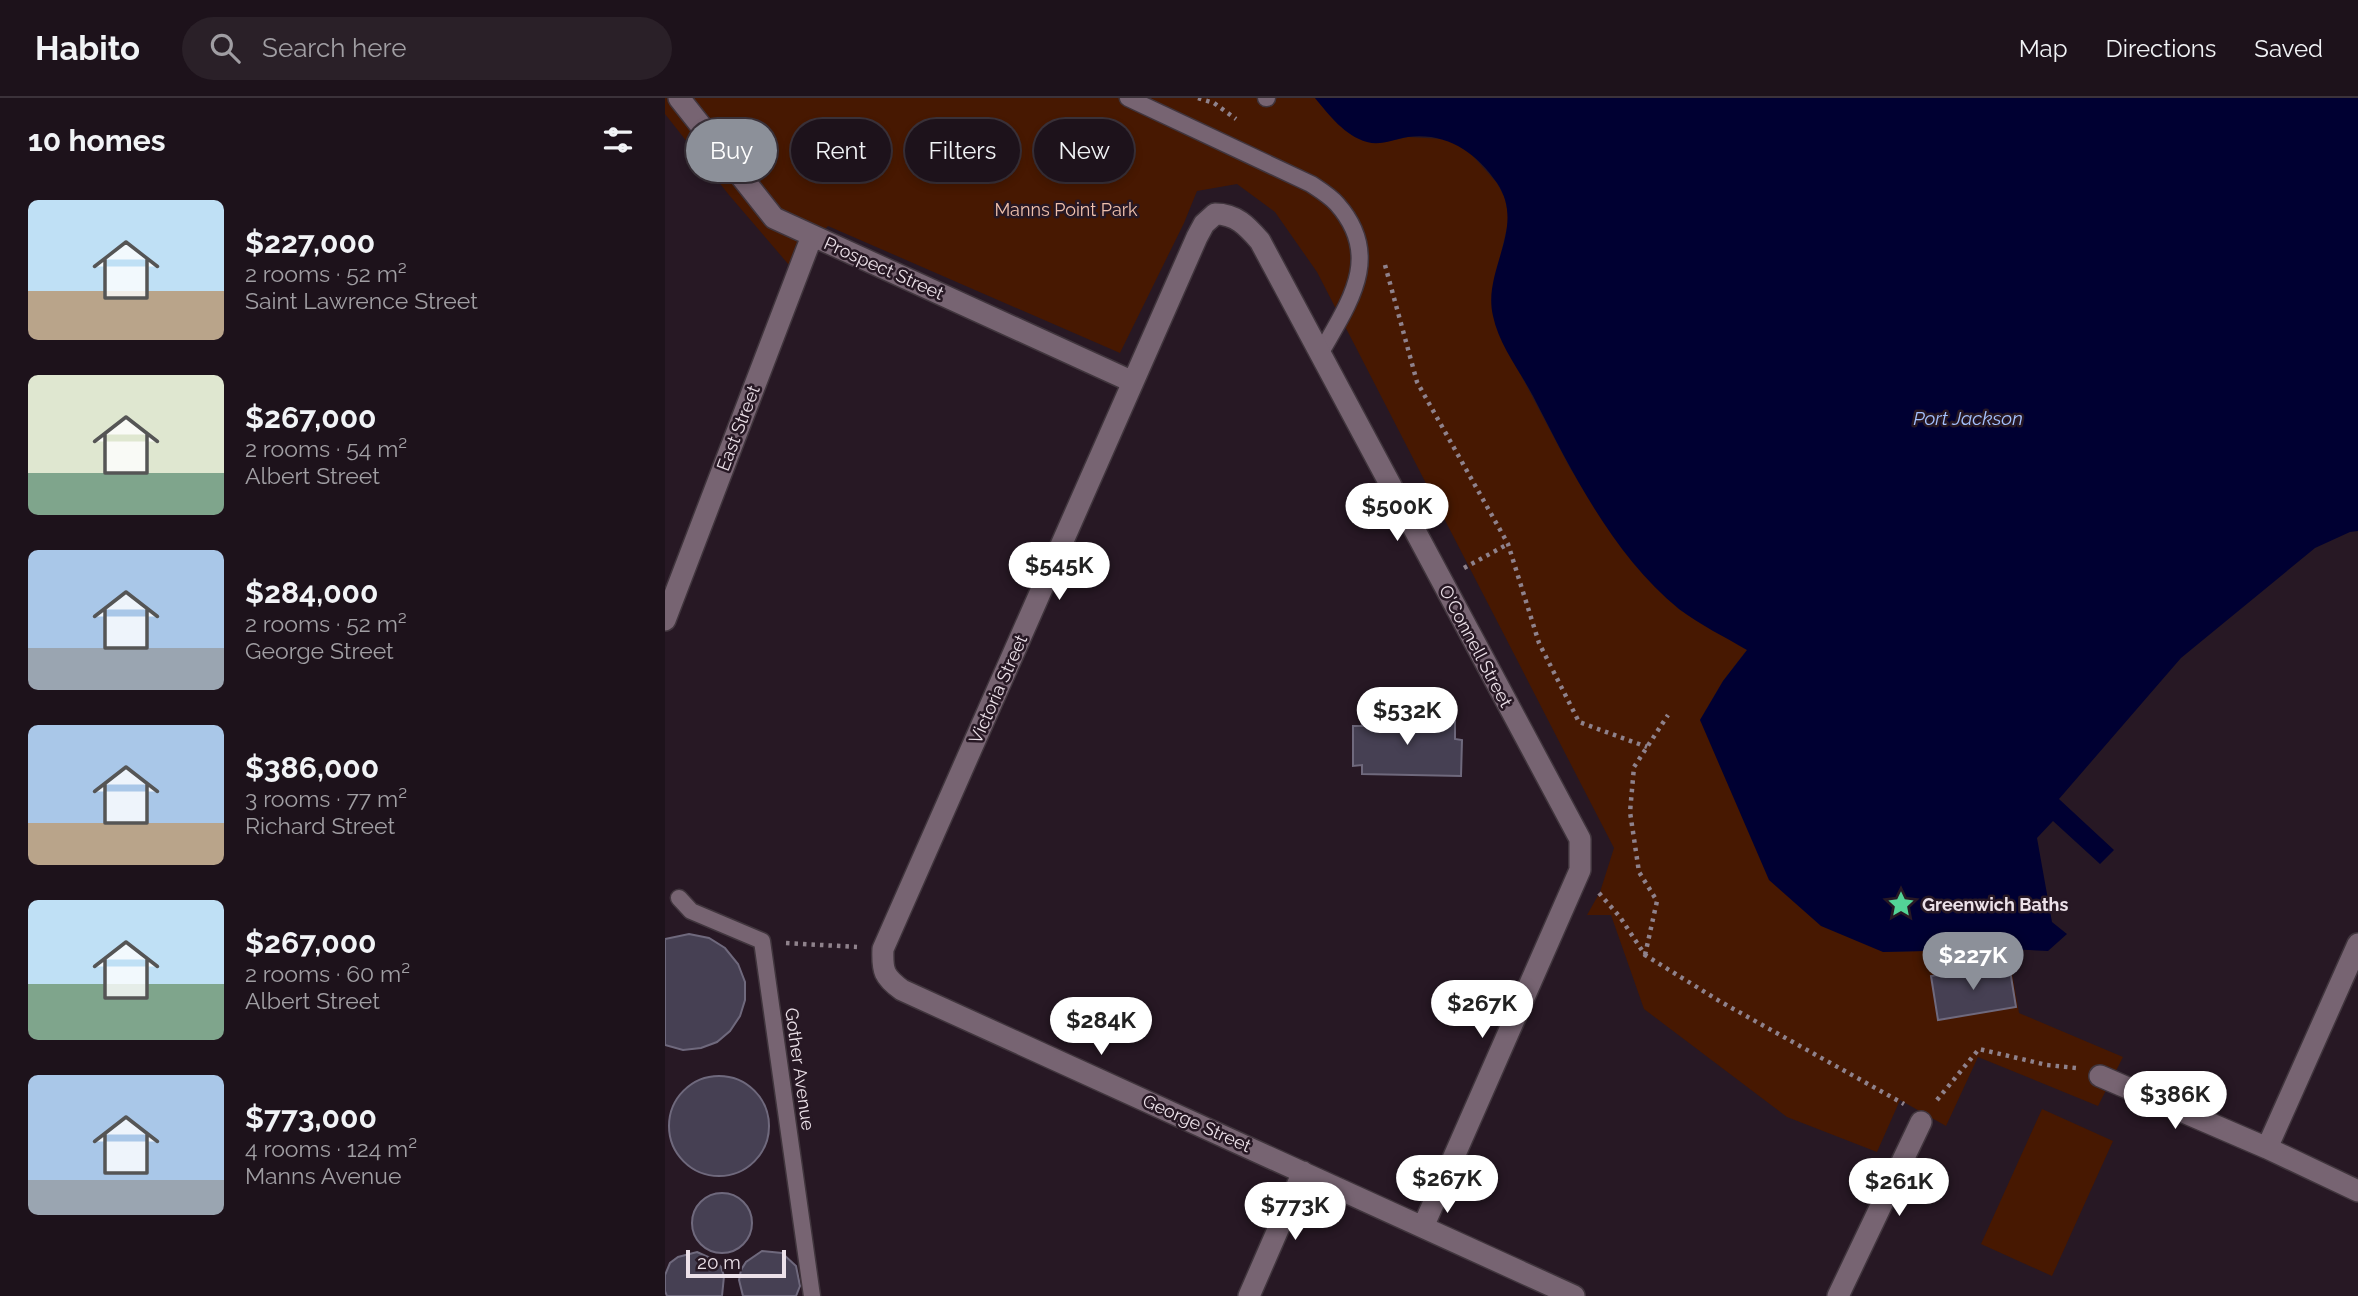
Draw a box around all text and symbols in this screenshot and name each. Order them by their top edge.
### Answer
search box [182,17,672,80]
text: Habito [35,29,140,68]
icon: search [206,29,244,67]
text: Search here [262,33,406,63]
text: Map [2019,34,2068,63]
text: Directions [2106,34,2216,63]
text: Saved [2254,34,2323,63]
chip: Buy [686,119,777,182]
chip: Rent [791,119,891,182]
chip: Filters [905,119,1020,182]
chip: New [1034,119,1134,182]
icon: filters [599,121,637,159]
text: 10 homes [28,123,165,158]
park label: Manns Point Park [994,199,1138,220]
text: $227,000 [245,225,375,260]
icon: home [84,228,168,312]
street label: Prospect Street [821,232,947,304]
text: 2 rooms · 52 m² [245,260,407,287]
text: Saint Lawrence Street [245,287,478,314]
street label: East Street [712,382,764,474]
text: $267,000 [245,400,377,435]
icon: home [84,403,168,487]
water label: Port Jackson [1913,407,2023,429]
text: 2 rooms · 54 m² [245,435,407,462]
text: Albert Street [245,462,380,489]
pin: $500K [1348,484,1446,543]
text: $500K [1362,492,1432,519]
pin: $545K [1010,542,1108,602]
text: $545K [1025,551,1093,578]
text: $284,000 [245,575,378,610]
icon: home [84,578,168,662]
street label: O'Connell Street [1435,581,1517,711]
text: 2 rooms · 52 m² [245,610,407,637]
street label: Victoria Street [965,631,1031,747]
text: George Street [245,637,394,664]
pin: $532K [1358,688,1456,747]
text: $532K [1373,696,1441,723]
text: $386,000 [245,750,379,785]
icon: home [84,753,168,837]
text: 3 rooms · 77 m² [245,785,407,812]
text: Richard Street [245,812,395,839]
place icon: Greenwich Baths [1886,889,1916,919]
place label: Greenwich Baths [1922,894,2068,915]
text: $267,000 [245,925,377,960]
icon: home [84,928,168,1012]
pin: $227K [1924,932,2022,992]
text: $227K [1939,941,2007,968]
text: 2 rooms · 60 m² [245,960,410,987]
pin: $267K [1433,981,1531,1040]
text: Albert Street [245,987,380,1014]
text: $267K [1447,989,1517,1016]
pin: $284K [1052,998,1150,1057]
street label: Gother Avenue [781,1006,819,1132]
text: $284K [1066,1006,1136,1033]
pin: $386K [2126,1072,2224,1131]
text: $386K [2140,1080,2210,1107]
street label: George Street [1140,1090,1254,1156]
text: $773,000 [245,1100,377,1135]
icon: home [84,1103,168,1187]
text: 4 rooms · 124 m² [245,1135,417,1162]
pin: $267K [1398,1156,1496,1215]
pin: $261K [1850,1158,1948,1218]
text: Manns Avenue [245,1162,401,1189]
text: $267K [1412,1164,1482,1191]
text: $261K [1865,1167,1933,1194]
pin: $773K [1246,1182,1344,1242]
text: $773K [1261,1191,1329,1218]
scale bar [686,1247,786,1279]
text: 20 m [697,1251,741,1273]

